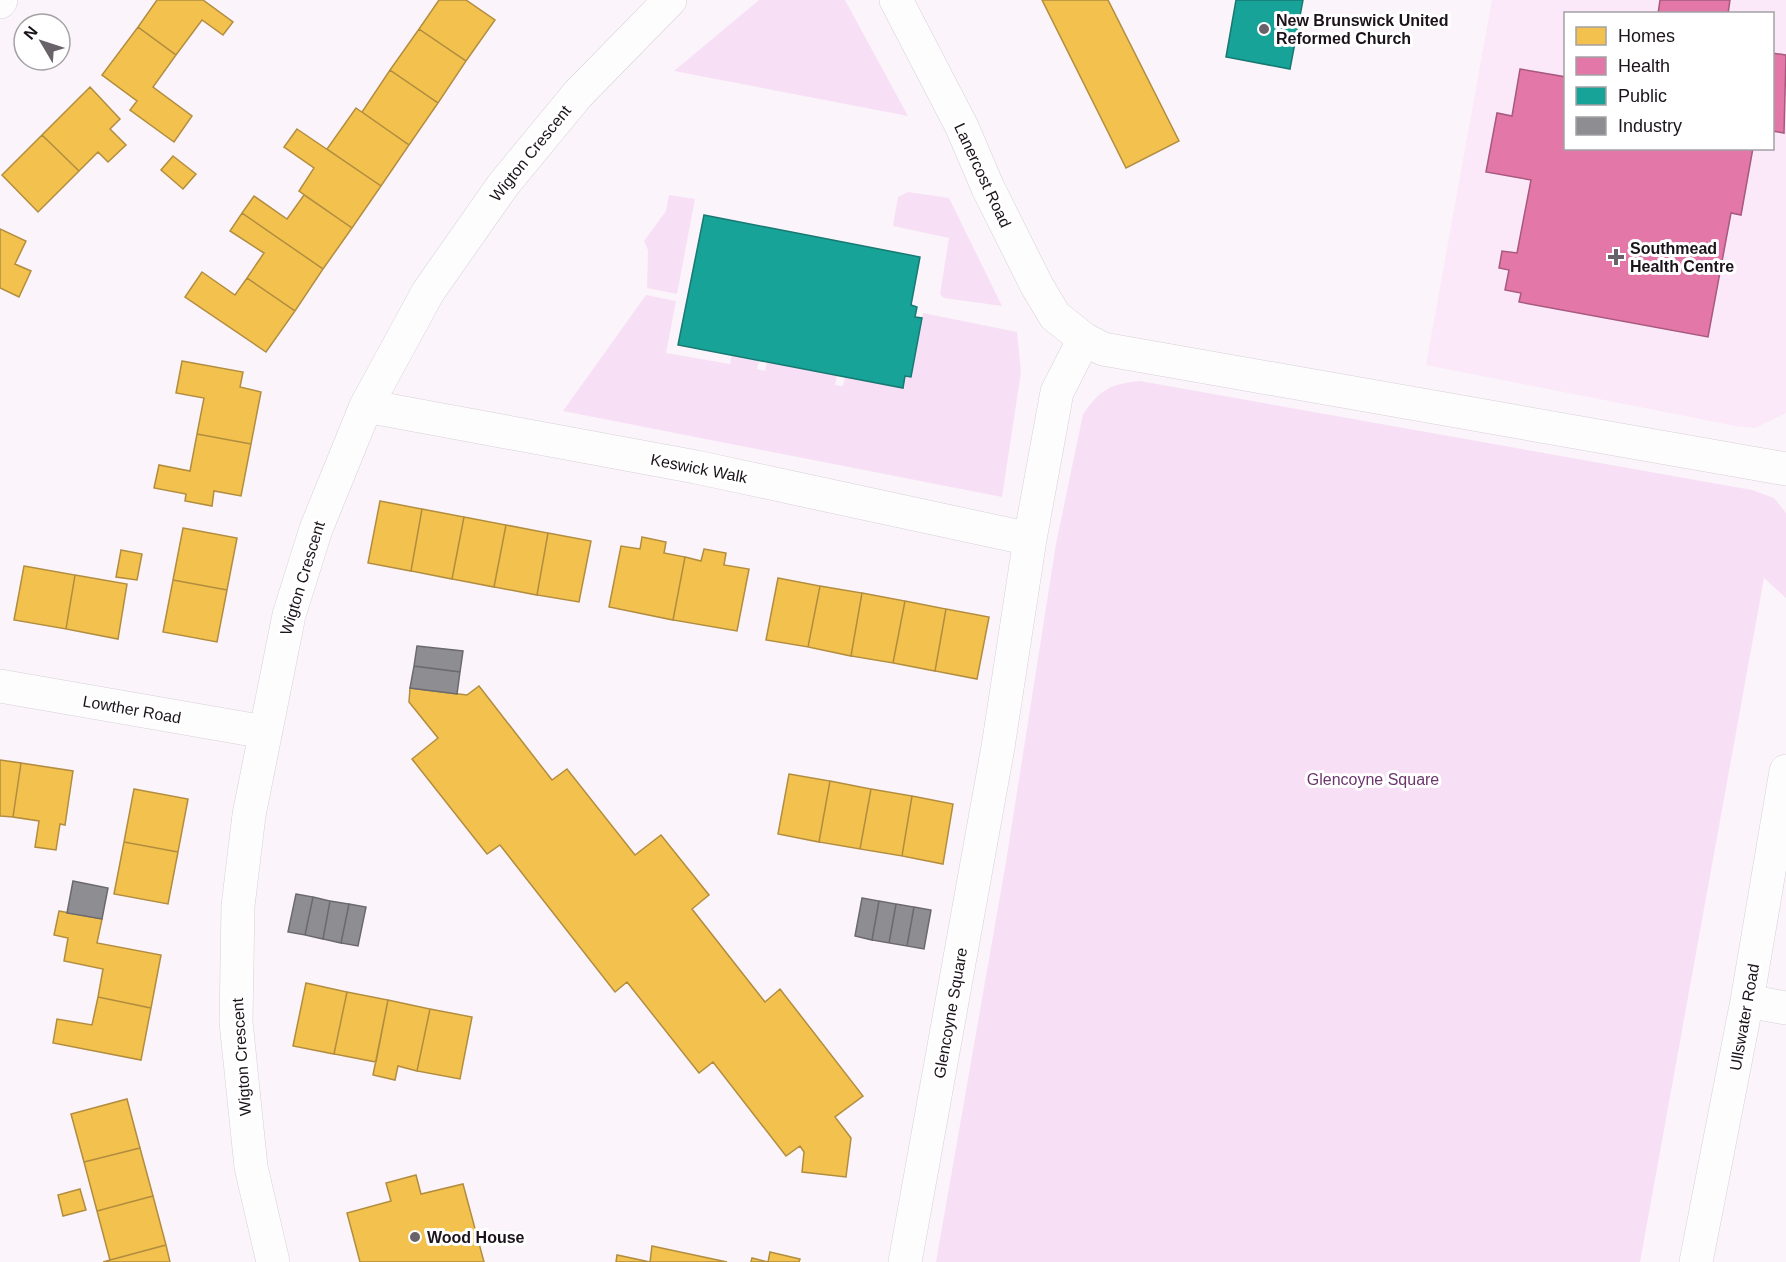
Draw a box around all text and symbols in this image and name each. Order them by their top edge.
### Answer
north arrow [12,12,72,72]
place label: New Brunswick United Reformed Church [1276,12,1448,47]
legend [1564,12,1774,150]
marker: New Brunswick United Reformed Church [1257,22,1271,36]
text: N [20,23,41,43]
text: Homes [1618,26,1675,46]
text: Health [1618,56,1670,76]
text: Public [1618,86,1667,106]
street label: Wigton Crescent [487,102,575,205]
text: Industry [1618,116,1682,136]
street label: Lanercost Road [951,120,1014,230]
place label: Southmead Health Centre [1630,240,1734,275]
marker: Southmead Health Centre [1607,248,1625,266]
street label: Keswick Walk [649,451,750,486]
street label: Wigton Crescent [277,519,328,637]
street label: Lowther Road [81,692,182,727]
park label: Glencoyne Square [1307,771,1439,788]
street label: Glencoyne Square [931,946,970,1080]
street label: Ullswater Road [1727,962,1762,1072]
street label: Wigton Crescent [229,997,254,1117]
place label: Wood House [427,1229,525,1246]
marker: Wood House [408,1230,422,1244]

